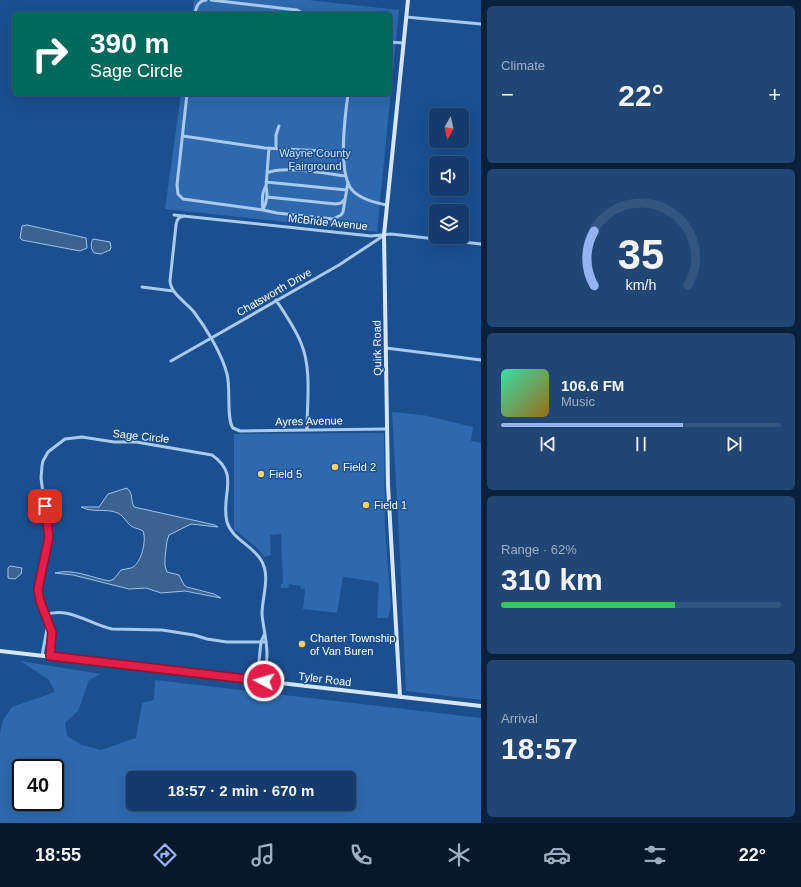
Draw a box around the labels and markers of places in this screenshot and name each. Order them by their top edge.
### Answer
place label: Field 2 [343,461,376,473]
marker: Field 2 [330,462,340,472]
place label: Field 5 [269,468,302,480]
marker: Field 5 [256,469,266,479]
pin [28,489,62,523]
place label: Field 1 [374,499,407,511]
marker: Field 1 [361,500,371,510]
place label: Charter Township of Van Buren [310,632,395,657]
marker: Charter Township of Van Buren [297,639,307,649]

